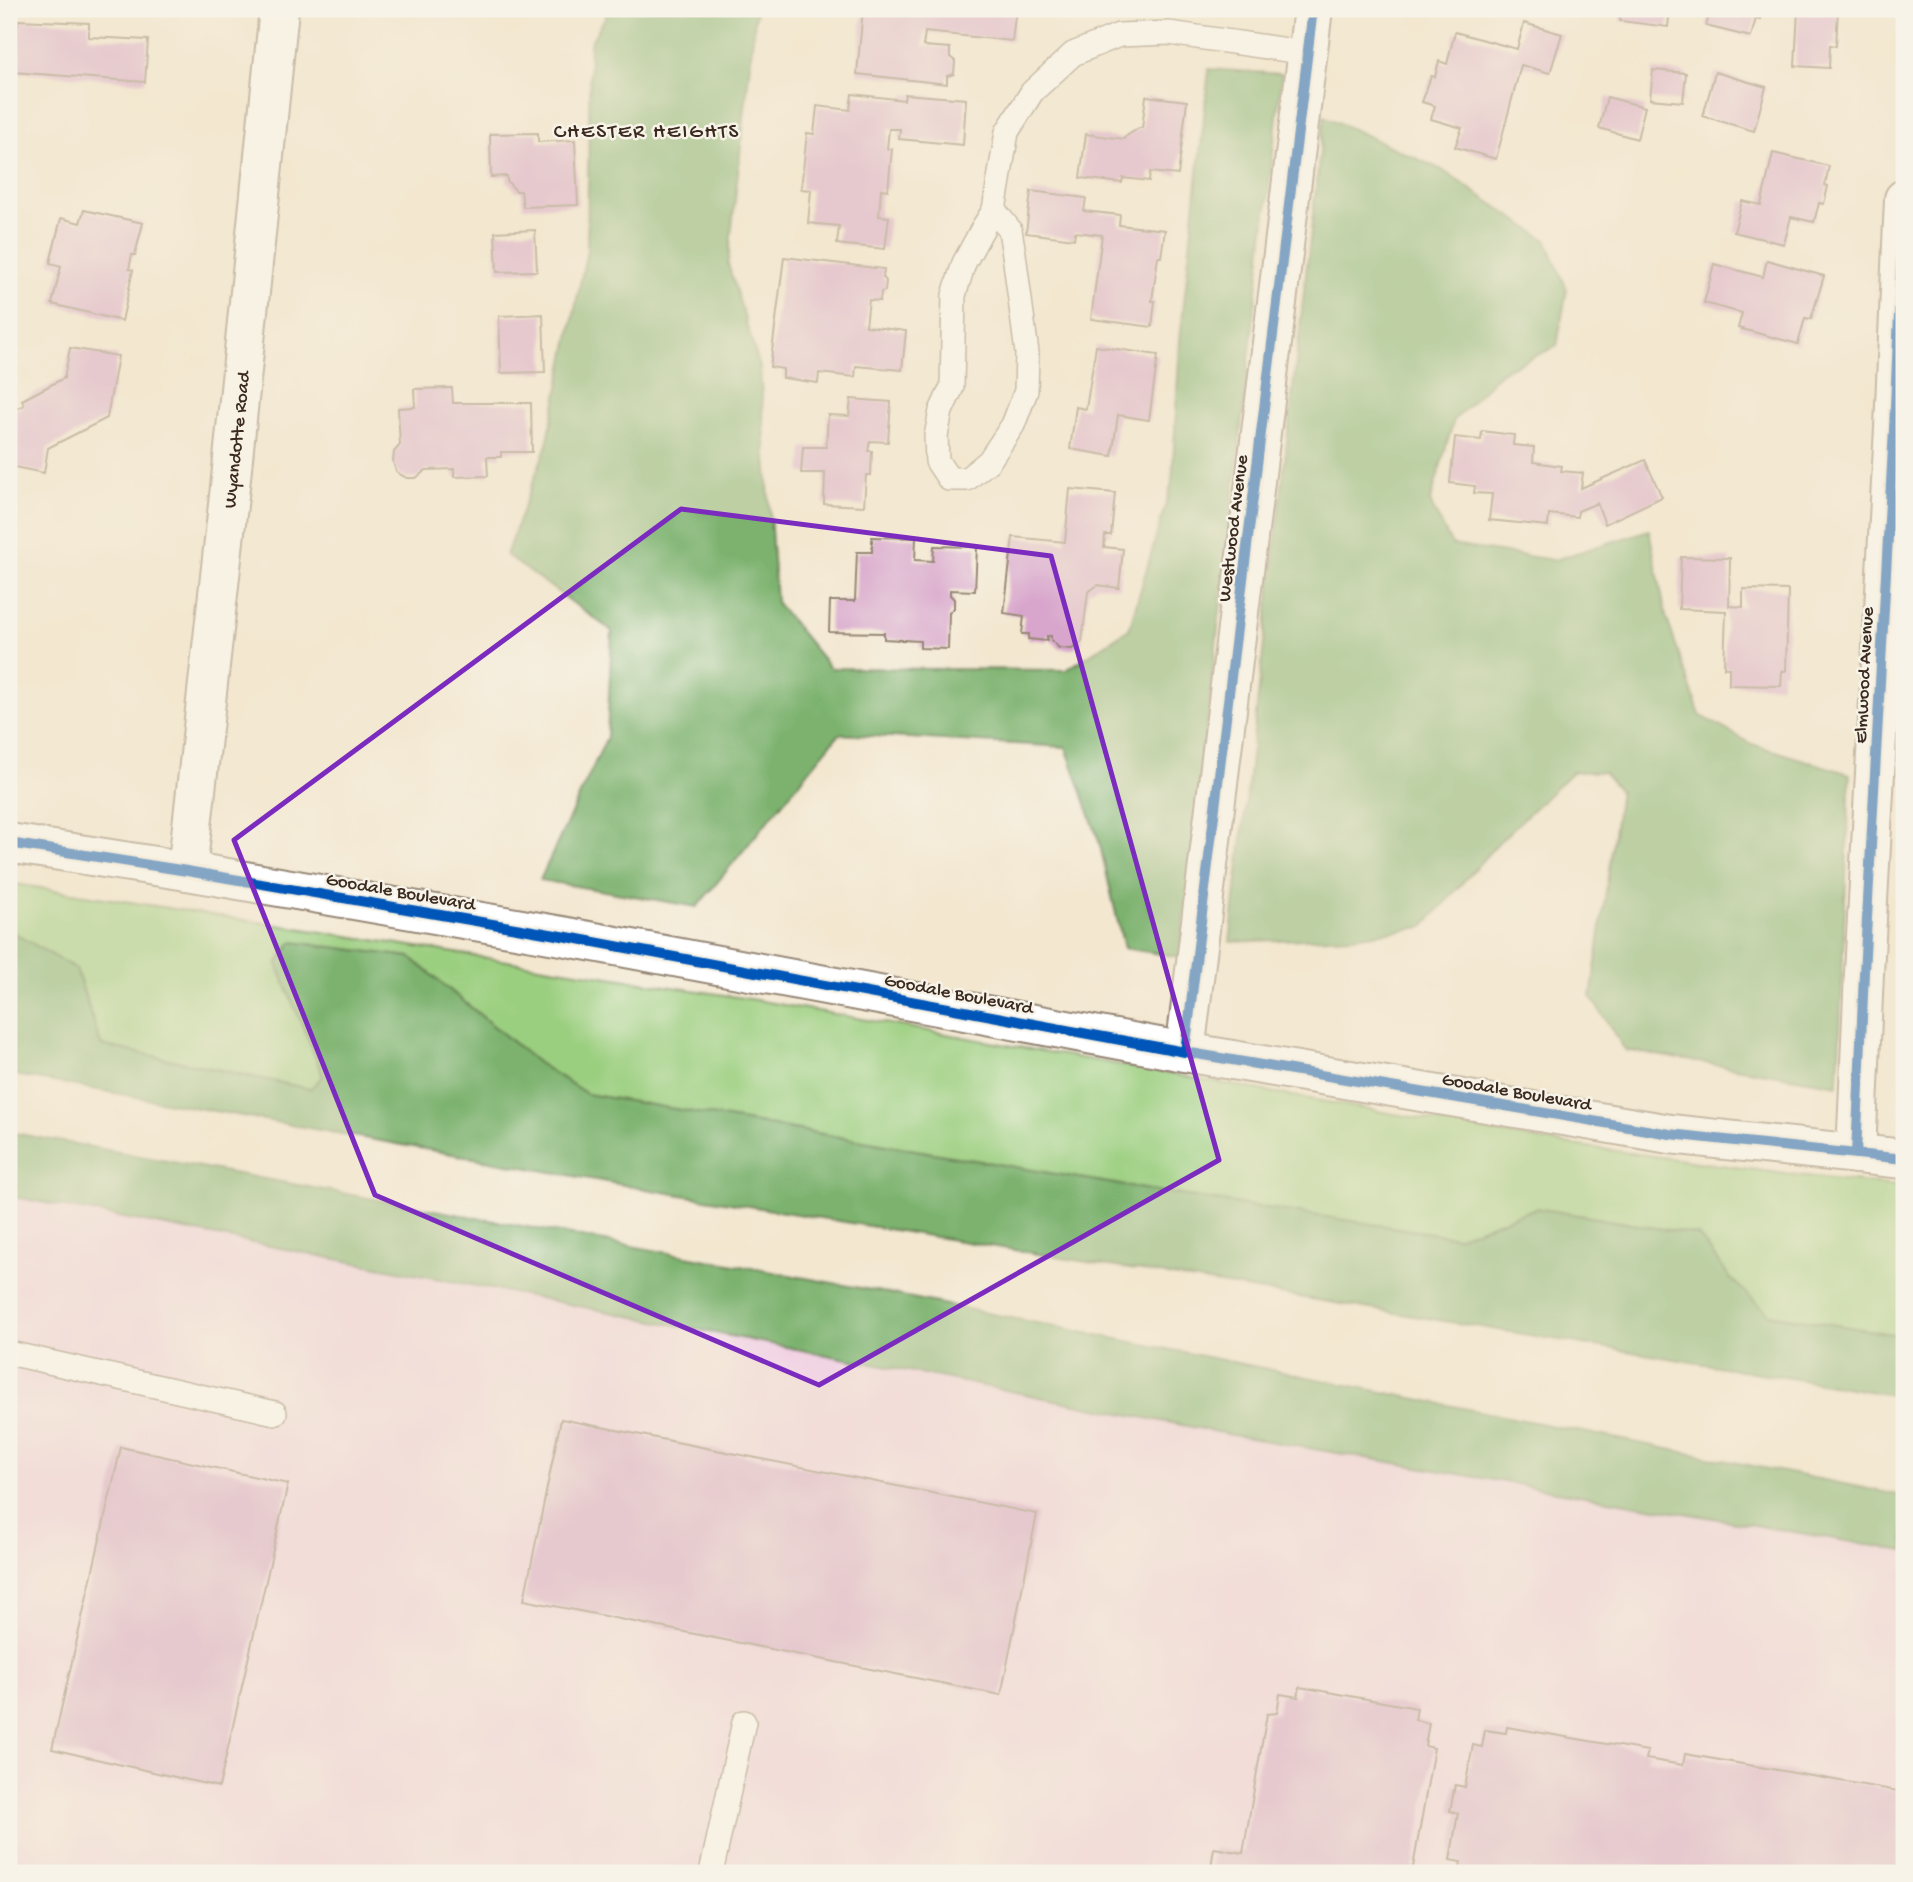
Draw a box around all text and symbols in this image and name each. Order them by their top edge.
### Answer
district label: CHESTER HEIGHTS [554,121,740,146]
street label: Wyandotte Road [220,369,257,510]
street label: Westwood Avenue [1214,453,1255,603]
street label: Elmwood Avenue [1850,606,1881,744]
street label: Goodale Boulevard [324,869,479,918]
street label: Goodale Boulevard [882,970,1037,1021]
street label: Goodale Boulevard [1440,1069,1595,1118]

